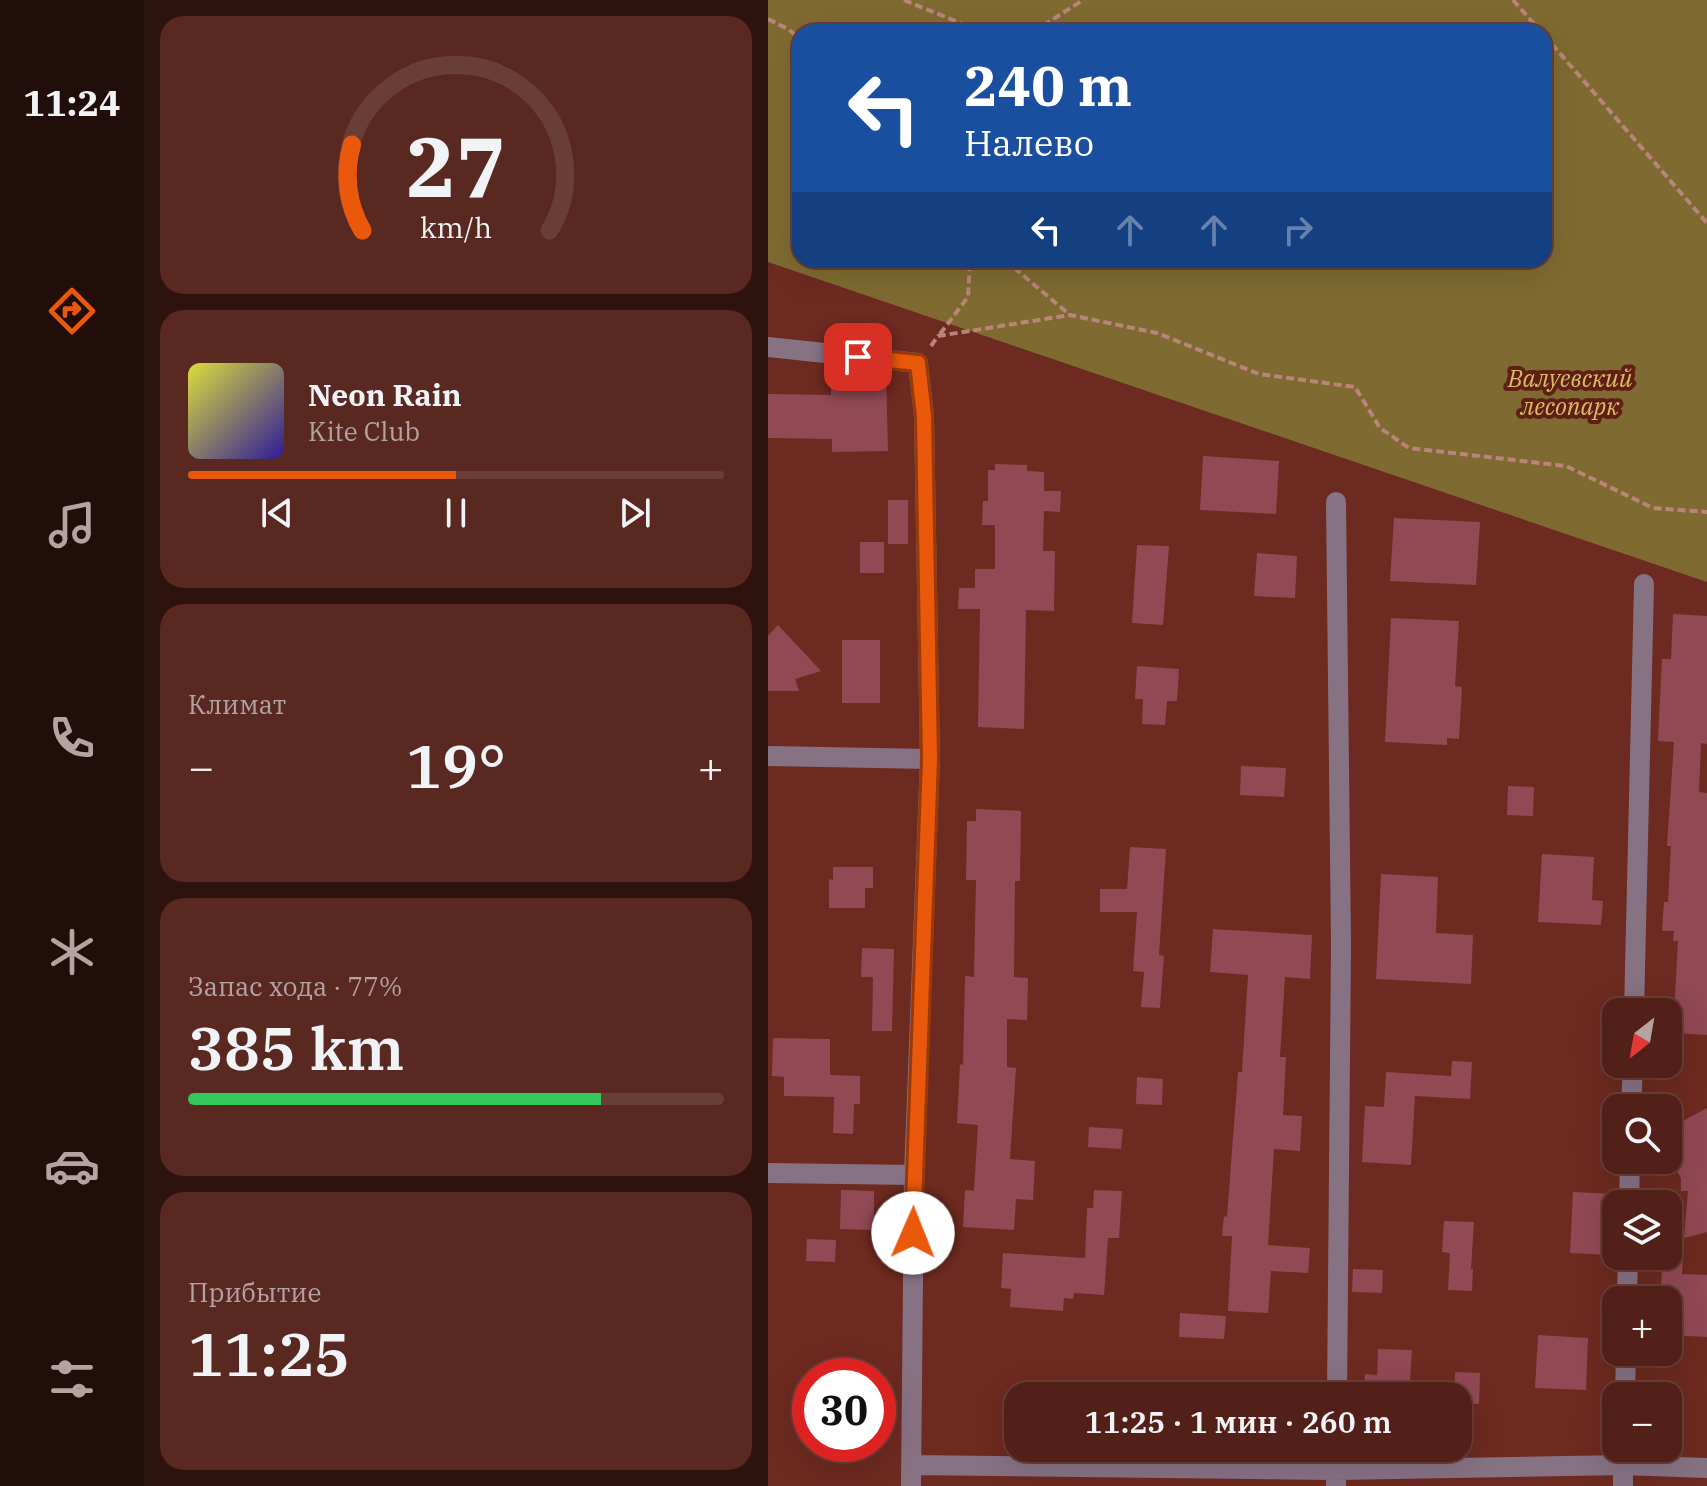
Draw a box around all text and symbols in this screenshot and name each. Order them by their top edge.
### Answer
text: 240 m [964,49,1132,121]
icon: left [832,56,936,160]
text: 11:24 [23,79,121,126]
text: 27 [406,112,506,220]
text: Налево [964,119,1094,166]
icon: left [1024,208,1068,252]
icon: ahead [1108,208,1152,252]
icon: ahead [1192,208,1236,252]
icon: right [1276,208,1320,252]
text: km/h [420,209,492,246]
icon: directions [44,283,100,339]
pin [824,323,892,391]
icon: arrive [836,335,880,379]
park label: Валуевский лесопарк [1507,362,1633,422]
text: Neon Rain [308,375,462,414]
text: Kite Club [308,414,420,448]
icon: previous [255,491,299,535]
icon: pause [434,491,478,535]
icon: next [613,491,657,535]
icon: music [44,497,100,553]
text: Климат [188,687,286,721]
icon: phone [44,710,100,766]
text: 19° [406,726,506,805]
text: − [188,738,214,795]
text: + [698,738,724,795]
icon: climate [44,924,100,980]
text: Запас хода · 77% [188,969,403,1003]
north arrow [1602,998,1682,1078]
map controls [1602,998,1682,1462]
text: 385 km [188,1008,404,1087]
button: search [1602,1094,1682,1174]
icon: car [44,1138,100,1194]
button: layers [1602,1190,1682,1270]
position arrow [871,1191,955,1275]
text: Прибытие [188,1275,321,1309]
button: + [1602,1286,1682,1366]
text: 11:25 [188,1314,350,1393]
icon: filters [44,1351,100,1407]
speed limit sign: 30 [792,1358,896,1462]
button: − [1602,1382,1682,1462]
text: 11:25 · 1 мин · 260 m [1084,1402,1392,1441]

